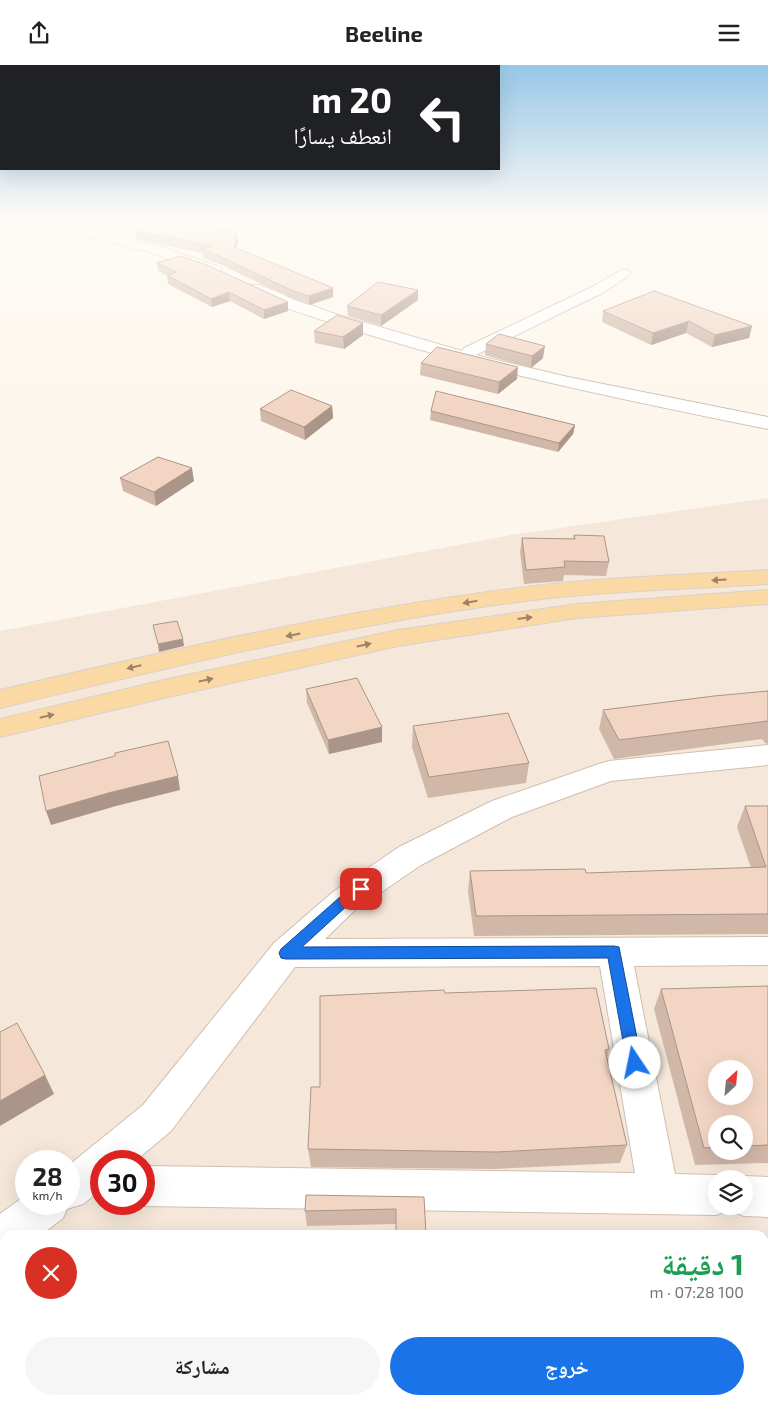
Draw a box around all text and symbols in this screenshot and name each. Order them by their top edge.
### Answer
icon: share [25,19,53,47]
icon: menu [715,19,743,47]
text: Beeline [345,20,423,46]
text: 20 m [311,78,392,120]
icon: left [410,85,475,150]
text: انعطف يسارًا [293,122,392,148]
one-way arrow [711,577,727,585]
one-way arrow [462,598,478,606]
one-way arrow [517,614,533,622]
one-way arrow [285,631,301,639]
one-way arrow [357,641,372,649]
one-way arrow [127,663,142,671]
one-way arrow [198,675,214,683]
one-way arrow [40,712,55,720]
pin [340,868,382,910]
icon: arrive [347,875,375,903]
position arrow [608,1036,660,1088]
north arrow [708,1060,752,1105]
map controls [708,1060,753,1215]
button: search [708,1115,753,1160]
speed limit sign: 30 [90,1150,155,1215]
text: 28 [32,1161,63,1191]
button: layers [708,1170,753,1215]
text: km/h [33,1188,62,1202]
text: 1 دقيقة [662,1245,744,1281]
button: close [25,1247,77,1299]
text: 100 m · 07:28 [650,1282,744,1301]
button: مشاركة [25,1337,380,1395]
button: خروج [390,1337,744,1395]

